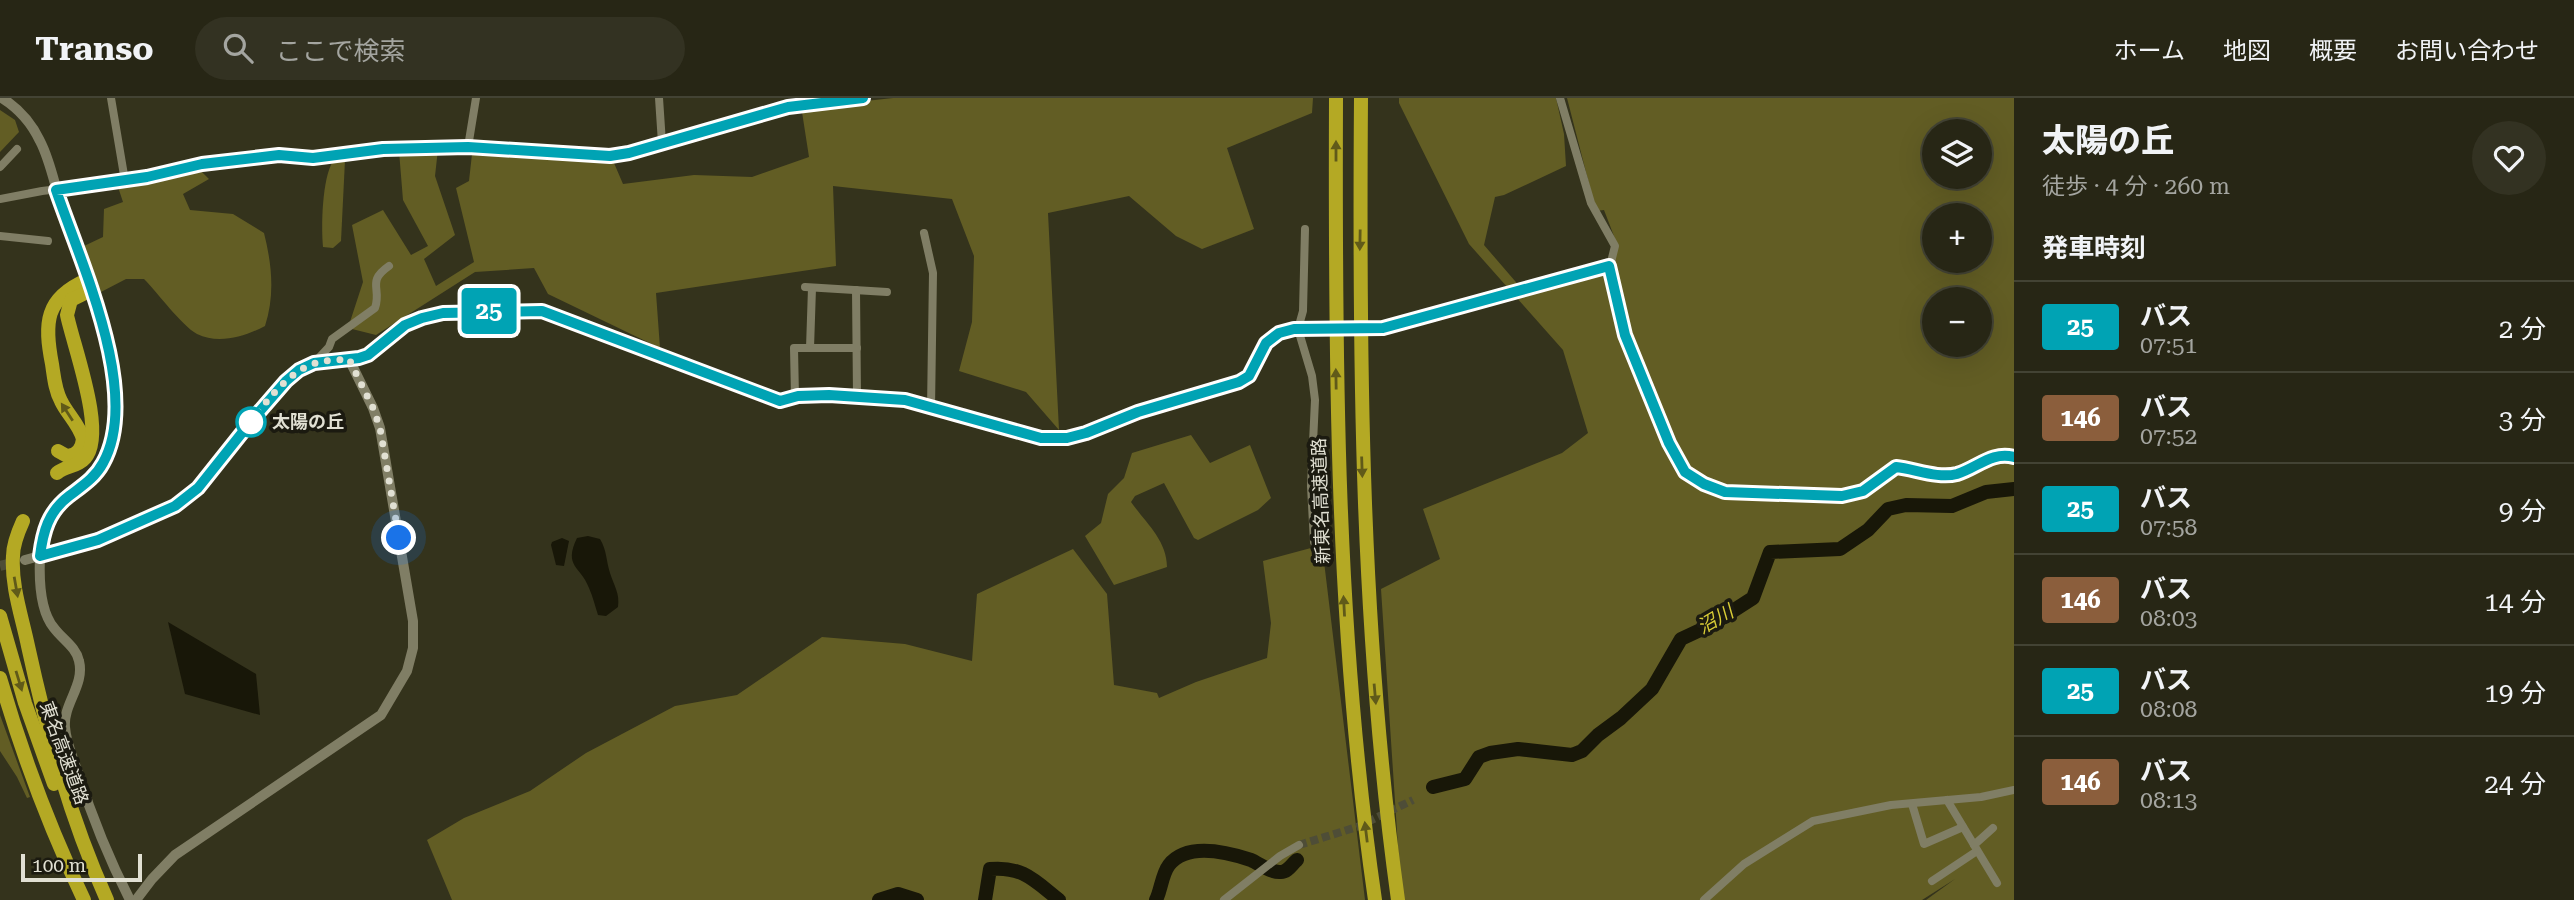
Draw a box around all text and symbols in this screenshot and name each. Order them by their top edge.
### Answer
search box [195,17,685,80]
text: Transo [35,29,153,68]
icon: search [219,29,257,67]
text: ここで検索 [275,36,406,66]
text: ホーム [2114,37,2185,65]
text: 地図 [2223,37,2271,65]
text: 概要 [2309,37,2357,65]
text: お問い合わせ [2395,37,2539,65]
map controls [1922,119,1992,357]
button: layers [1922,119,1992,189]
text: 太陽の丘 [2042,121,2174,160]
button: heart [2472,121,2546,195]
one-way arrow [1330,140,1342,162]
text: 徒歩 · 4 分 · 260 m [2042,173,2230,200]
button: + [1922,203,1992,273]
one-way arrow [1354,229,1366,251]
text: 発車時刻 [2042,233,2146,263]
button: − [1922,287,1992,357]
line badge: 25 [458,288,520,334]
text: 25 [476,297,502,325]
text: バス [2140,301,2192,331]
text: 25 [2067,313,2094,341]
text: 2 分 [2499,314,2546,344]
text: 07:51 [2140,332,2197,359]
one-way arrow [1330,367,1342,389]
text: バス [2140,392,2192,422]
one-way arrow [61,402,74,421]
text: 146 [2060,404,2101,432]
text: 3 分 [2499,405,2546,435]
marker: 太陽の丘 [236,407,266,437]
place label: 太陽の丘 [272,411,344,432]
text: 07:52 [2140,423,2197,450]
street label: 新東名高速道路 [1308,438,1333,564]
one-way arrow [1357,456,1368,478]
text: バス [2140,483,2192,513]
text: 25 [2067,495,2094,523]
text: 9 分 [2499,496,2546,526]
text: 07:58 [2140,514,2197,541]
your location [381,520,416,555]
text: バス [2140,574,2192,604]
one-way arrow [11,576,22,598]
text: 146 [2060,586,2101,614]
text: 14 分 [2484,587,2546,617]
one-way arrow [1339,595,1350,617]
water label: 沼川 [1693,599,1739,639]
text: 08:03 [2140,605,2197,632]
text: バス [2140,665,2192,695]
one-way arrow [14,671,24,692]
text: 25 [2067,677,2094,705]
text: 19 分 [2484,678,2546,708]
one-way arrow [1370,683,1381,705]
text: 08:08 [2140,696,2197,723]
street label: 東名高速道路 [36,698,93,807]
text: バス [2140,756,2192,786]
text: 146 [2060,768,2101,796]
text: 24 分 [2484,769,2546,799]
text: 08:13 [2140,787,2197,814]
one-way arrow [1361,821,1372,843]
scale bar [21,851,142,883]
text: 100 m [32,854,86,877]

